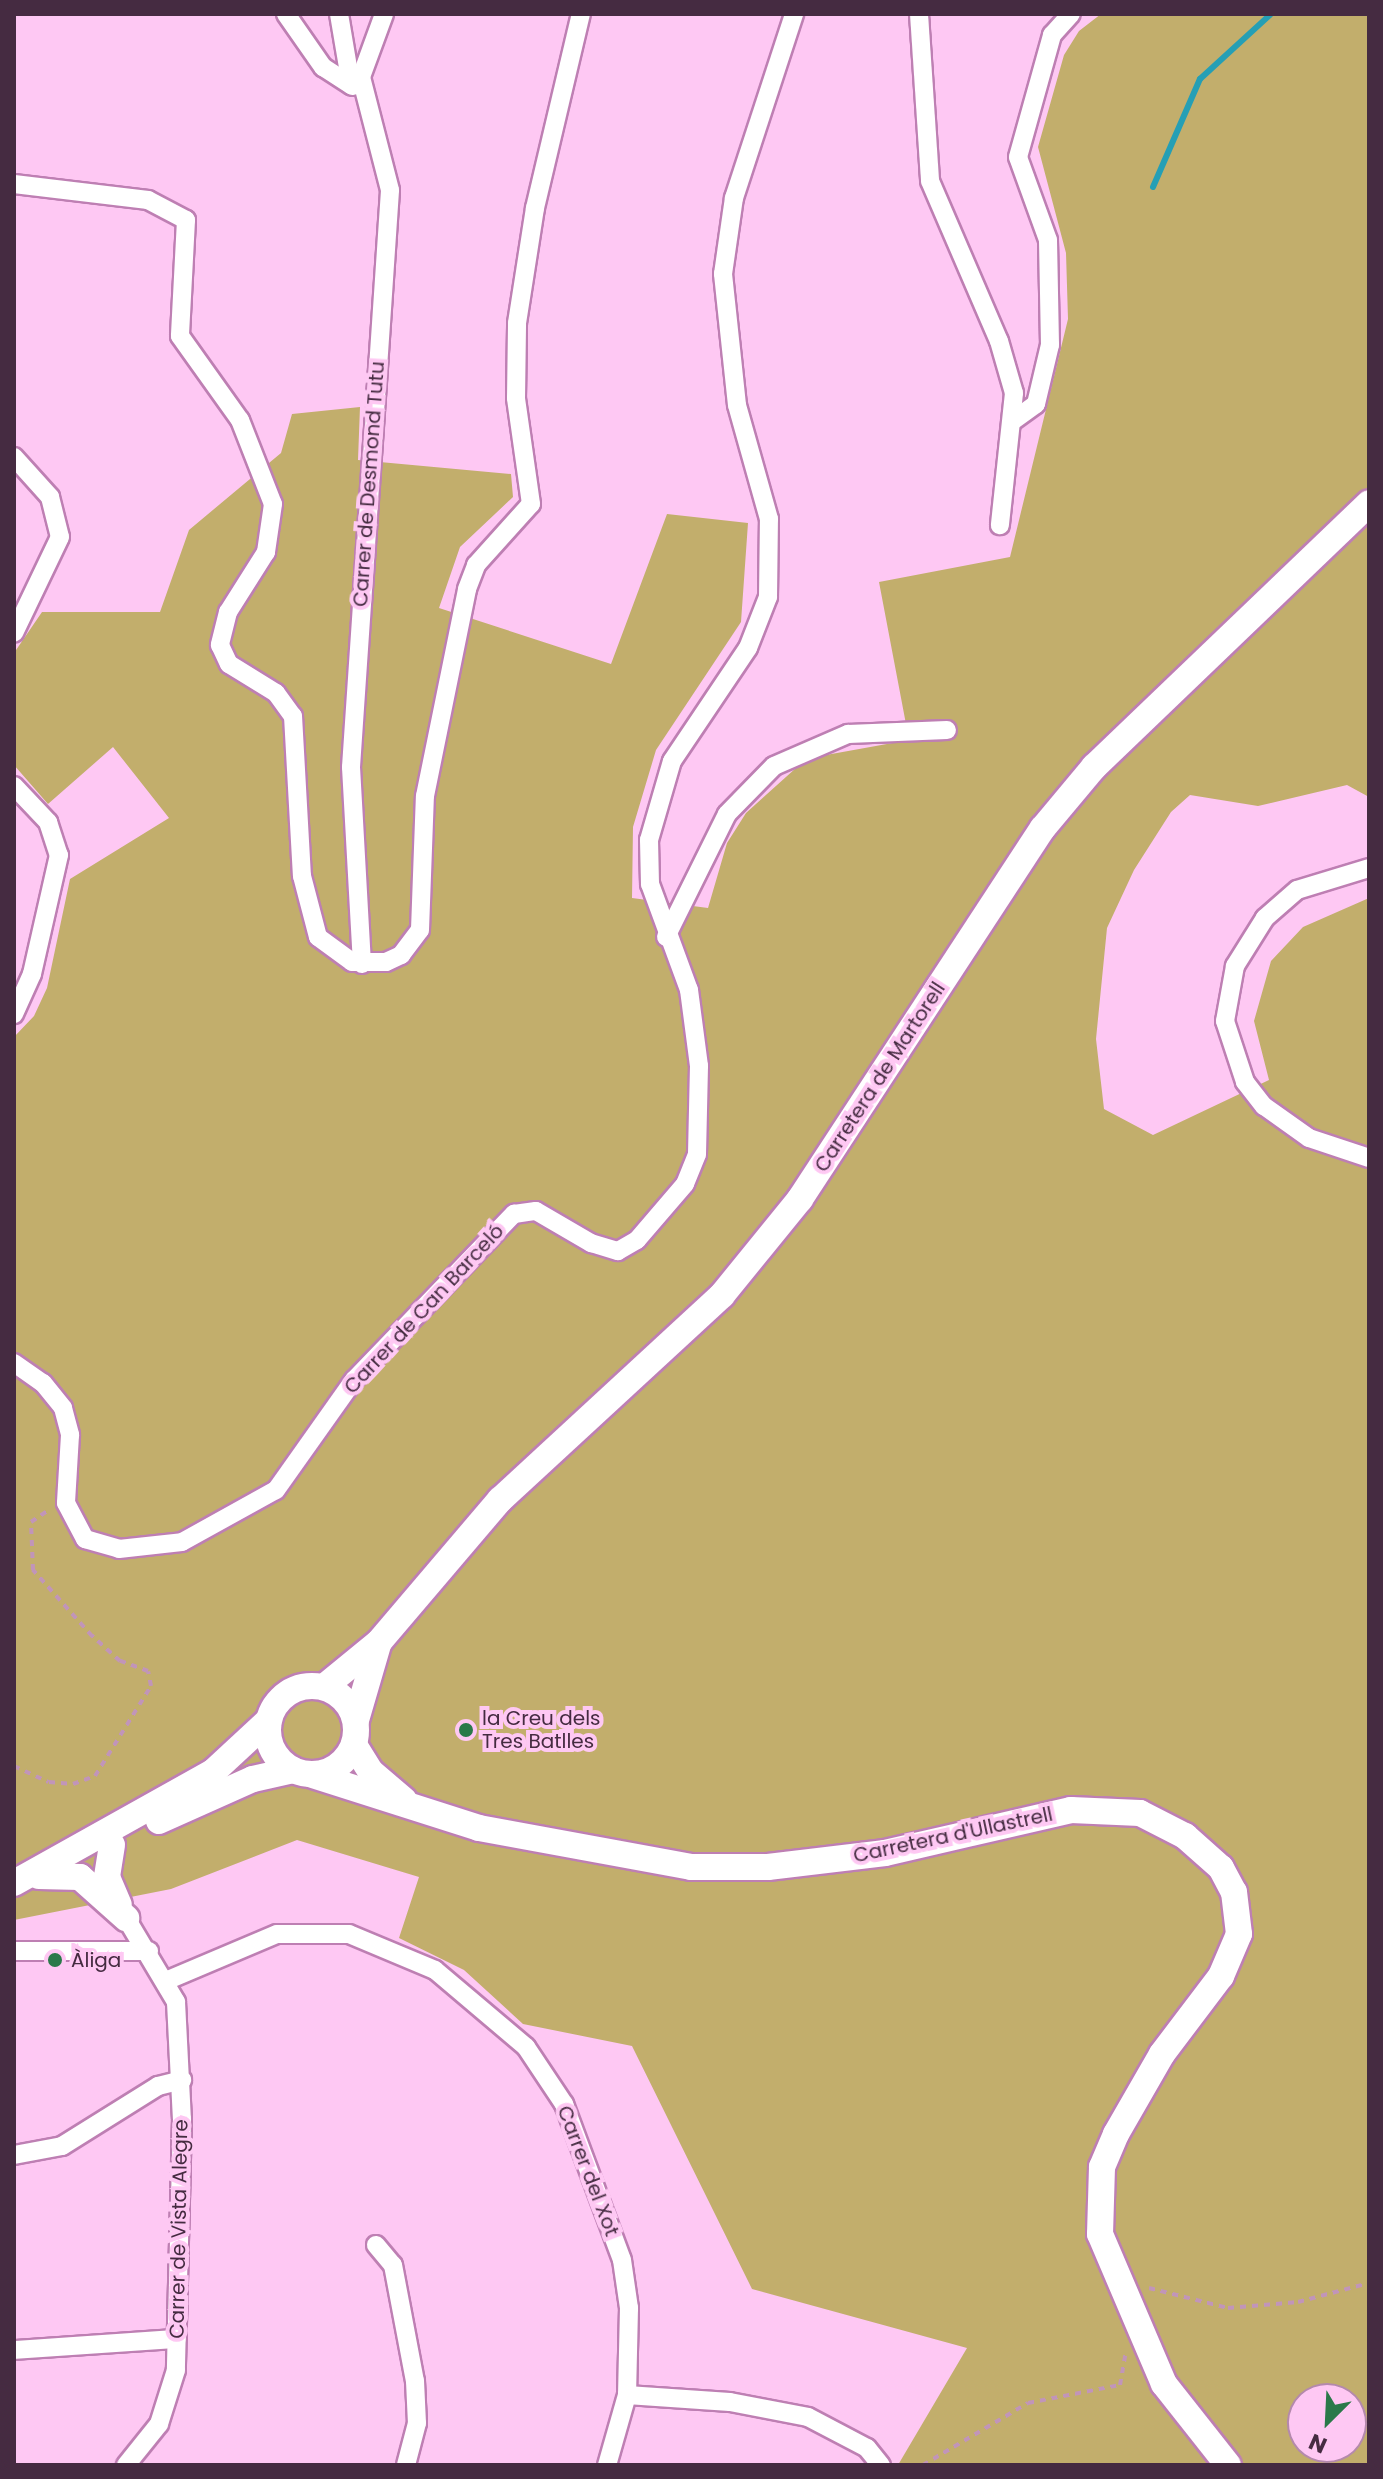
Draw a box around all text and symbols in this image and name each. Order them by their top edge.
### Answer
street label: Carrer de Desmond Tutu [348,360,390,608]
street label: Carretera de Martorell [810,978,950,1176]
street label: Carrer de Can Barceló [339,1219,509,1399]
place label: la Creu dels Tres Batlles [482,1706,600,1753]
marker: la Creu dels Tres Batlles [457,1721,475,1739]
street label: Carretera d'Ullastrell [851,1802,1055,1868]
place label: Àliga [71,1948,121,1972]
marker: Àliga [46,1951,64,1969]
street label: Carrer del Xot [552,2102,624,2240]
street label: Carrer de Vista Alegre [165,2119,193,2339]
north arrow [1287,2383,1367,2463]
text: N [1304,2426,1332,2461]

